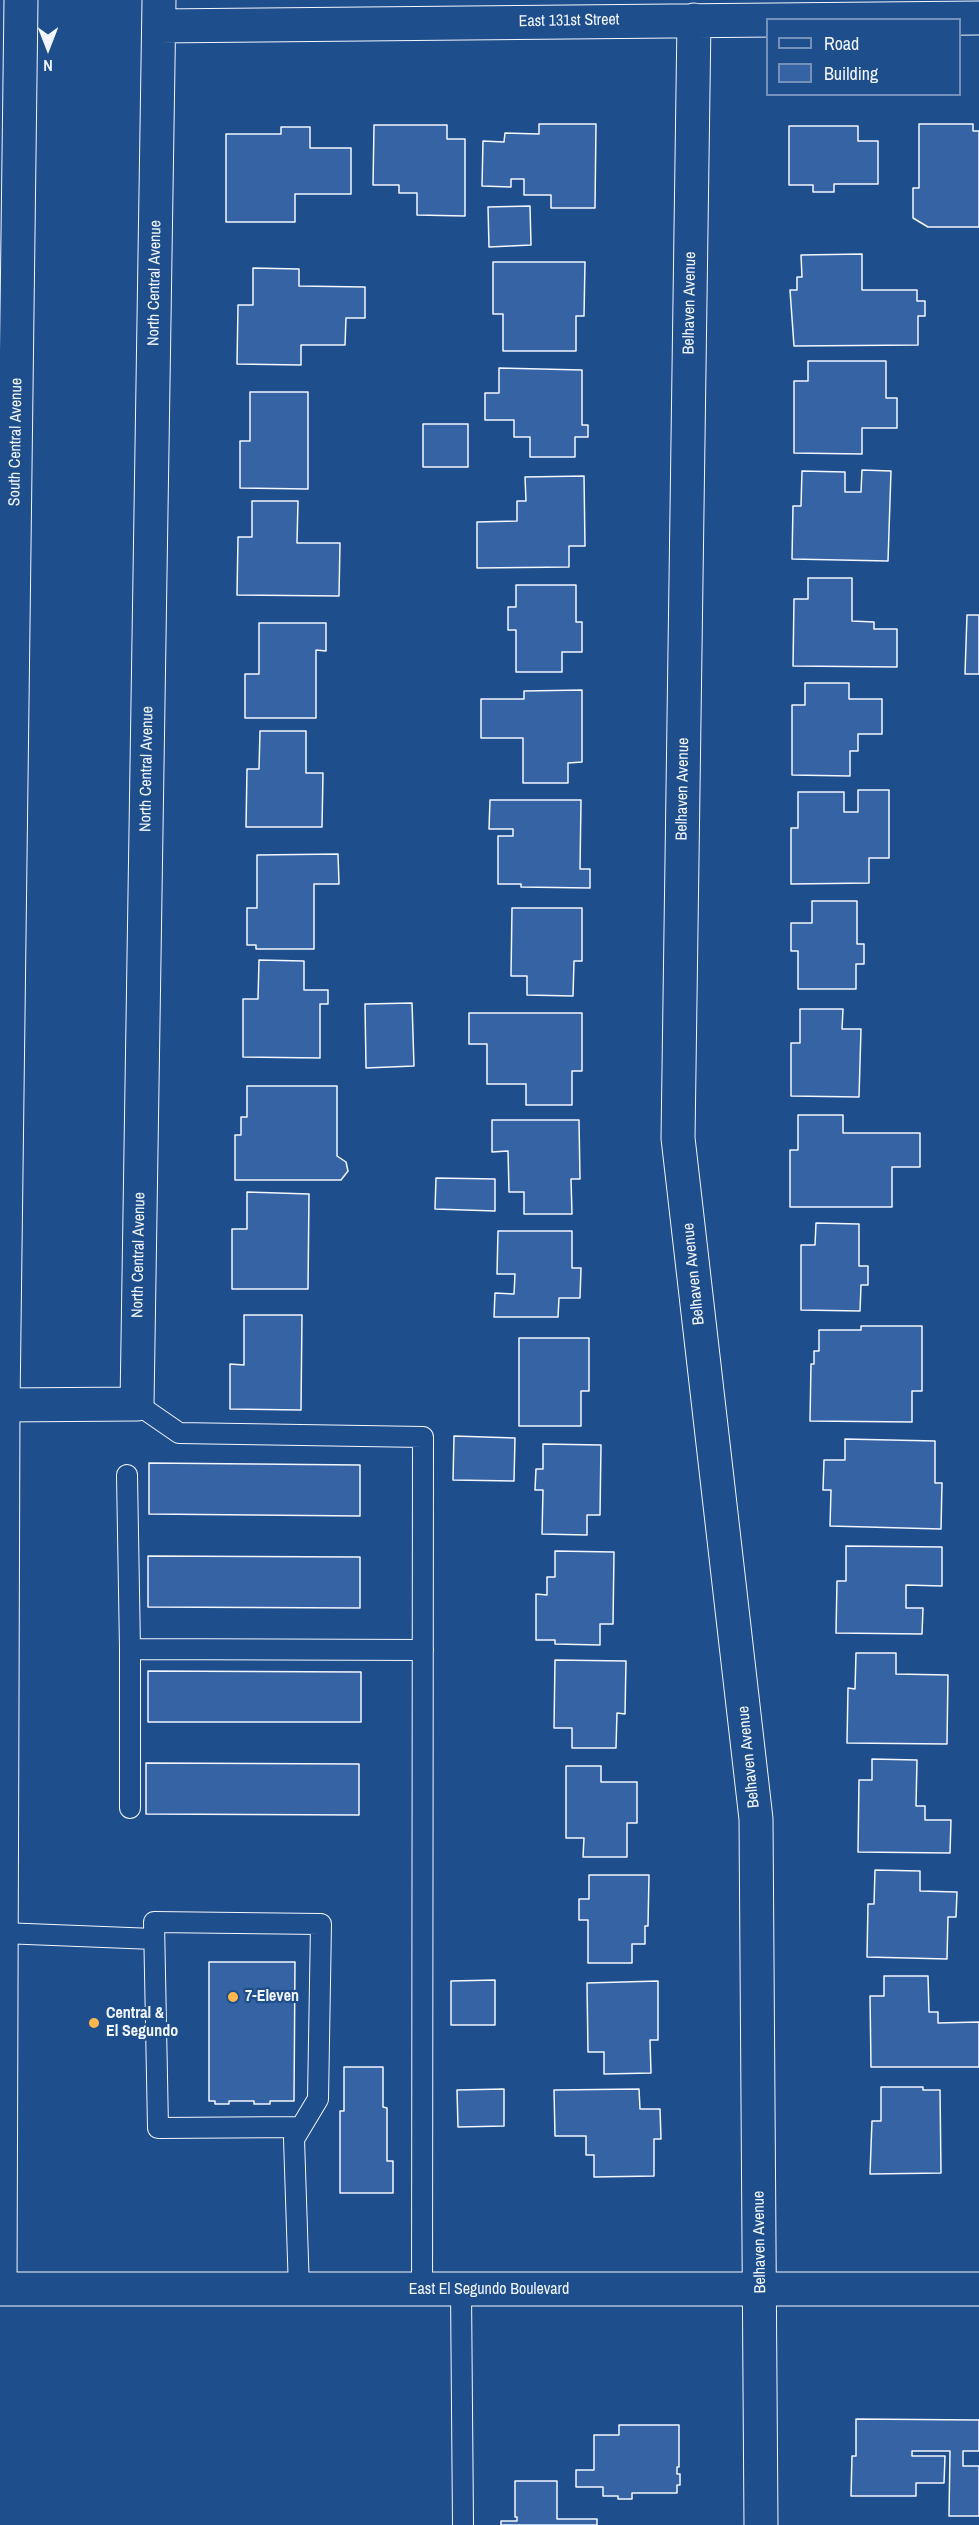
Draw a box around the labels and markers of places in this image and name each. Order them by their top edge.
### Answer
place label: 7-Eleven [245,1987,299,2007]
marker: 7-Eleven [226,1990,240,2004]
place label: Central & El Segundo [106,2004,178,2042]
marker: Central & El Segundo [87,2016,101,2030]

